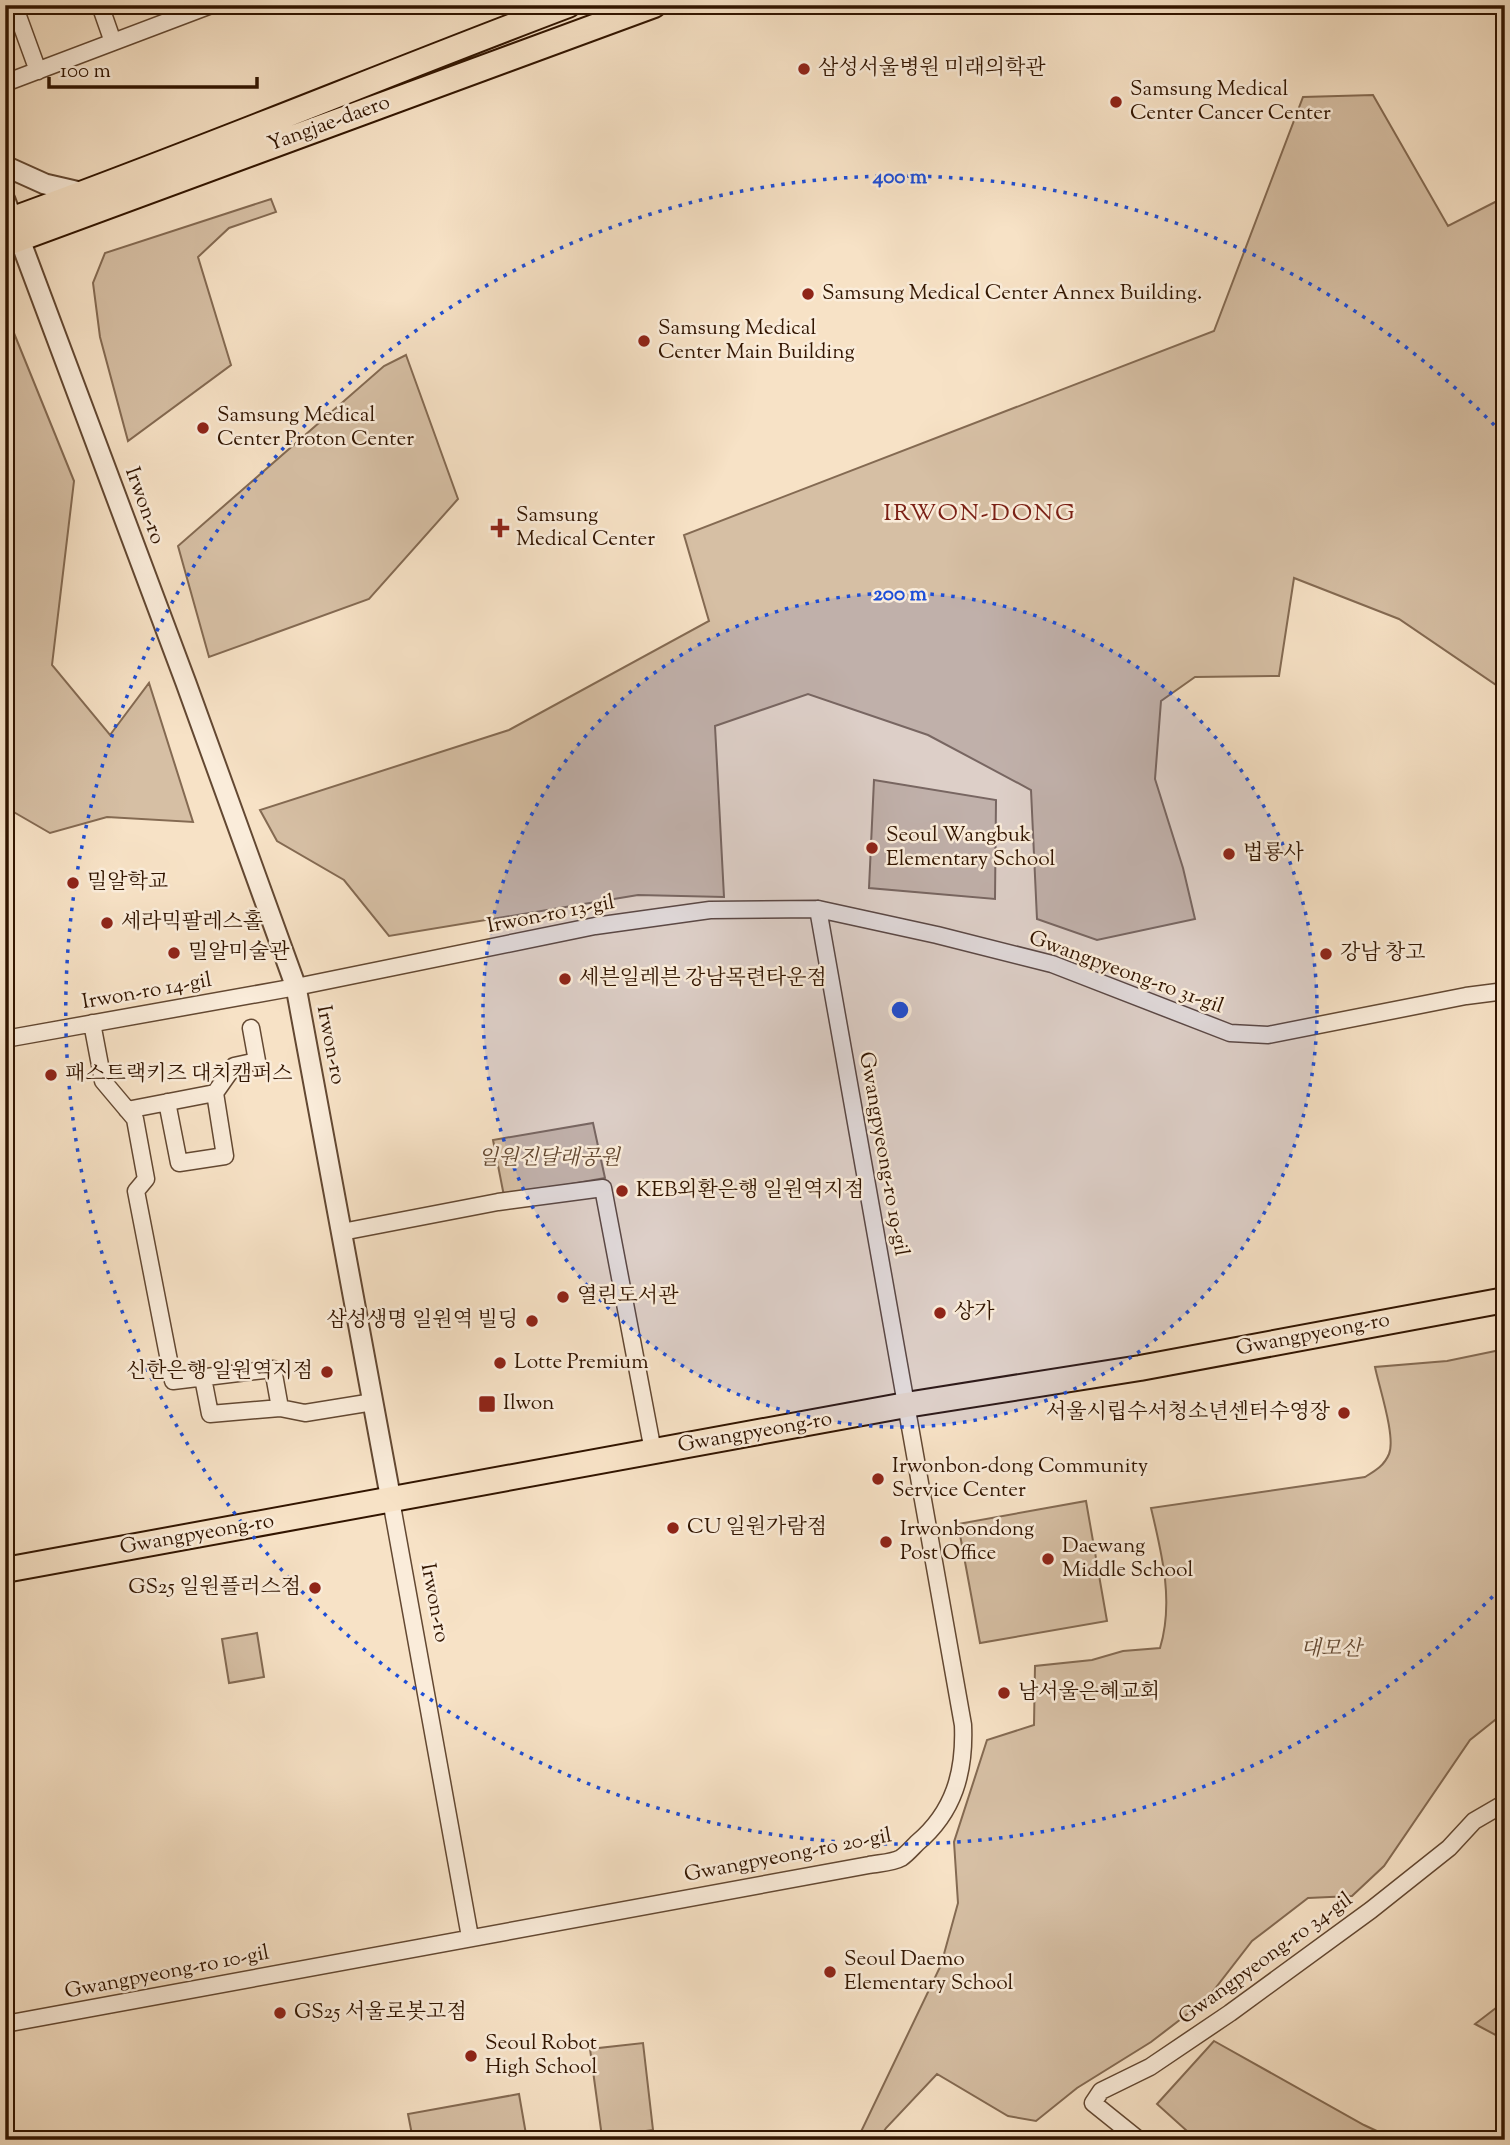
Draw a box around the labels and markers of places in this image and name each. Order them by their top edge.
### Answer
place label: 삼성서울병원 미래의학관 [818,54,1046,84]
marker: 삼성서울병원 미래의학관 [796,61,812,77]
place label: Samsung Medical Center Cancer Center [1130,75,1331,129]
marker: Samsung Medical Center Cancer Center [1108,94,1124,110]
place label: Samsung Medical Center Annex Building. [822,279,1202,309]
marker: Samsung Medical Center Annex Building. [800,286,816,302]
place label: Samsung Medical Center Main Building [658,314,855,368]
marker: Samsung Medical Center Main Building [636,333,652,349]
place label: Samsung Medical Center Proton Center [217,401,414,455]
marker: Samsung Medical Center Proton Center [195,420,211,436]
place label: Samsung Medical Center [516,501,655,555]
marker: Samsung Medical Center [490,518,510,538]
place label: Seoul Wangbuk Elementary School [886,821,1056,875]
place label: 법룡사 [1243,839,1305,869]
marker: Seoul Wangbuk Elementary School [864,840,880,856]
marker: 법룡사 [1221,846,1237,862]
place label: 밀알학교 [87,868,168,898]
marker: 밀알학교 [65,875,81,891]
place label: 세라믹팔레스홀 [121,908,263,938]
marker: 세라믹팔레스홀 [99,915,115,931]
place label: 밀알미술관 [188,938,290,968]
place label: 강남 창고 [1340,939,1426,969]
marker: 밀알미술관 [166,945,182,961]
marker: 강남 창고 [1318,946,1334,962]
place label: 세븐일레븐 강남목련타운점 [579,964,827,994]
marker: 세븐일레븐 강남목련타운점 [557,971,573,987]
centre of rings [888,998,912,1022]
place label: 패스트랙키즈 대치캠퍼스 [65,1060,293,1090]
marker: 패스트랙키즈 대치캠퍼스 [43,1067,59,1083]
place label: KEB외환은행 일원역지점 [636,1176,864,1206]
marker: KEB외환은행 일원역지점 [614,1183,630,1199]
place label: 열린도서관 [577,1282,679,1312]
marker: 열린도서관 [555,1289,571,1305]
place label: 상가 [954,1298,995,1328]
marker: 상가 [932,1305,948,1321]
place label: 삼성생명 일원역 빌딩 [326,1306,518,1336]
marker: 삼성생명 일원역 빌딩 [524,1313,540,1329]
place label: Lotte Premium [514,1348,649,1378]
marker: Lotte Premium [492,1355,508,1371]
place label: 신한은행 일원역지점 [126,1357,313,1387]
marker: 신한은행 일원역지점 [319,1364,335,1380]
place label: Ilwon [503,1389,555,1419]
marker: Ilwon [477,1394,497,1414]
place label: 서울시립수서청소년센터수영장 [1046,1398,1331,1428]
marker: 서울시립수서청소년센터수영장 [1336,1405,1352,1421]
place label: Irwonbon-dong Community Service Center [892,1452,1149,1506]
marker: Irwonbon-dong Community Service Center [870,1471,886,1487]
place label: CU 일원가람점 [687,1513,827,1543]
place label: Irwonbondong Post Office [900,1515,1034,1569]
marker: CU 일원가람점 [665,1520,681,1536]
place label: Daewang Middle School [1062,1532,1193,1586]
marker: Irwonbondong Post Office [878,1534,894,1550]
marker: Daewang Middle School [1040,1551,1056,1567]
place label: GS25 일원플러스점 [128,1573,301,1603]
marker: GS25 일원플러스점 [307,1580,323,1596]
place label: 남서울은혜교회 [1018,1678,1160,1708]
marker: 남서울은혜교회 [996,1685,1012,1701]
place label: Seoul Daemo Elementary School [844,1945,1014,1999]
marker: Seoul Daemo Elementary School [822,1964,838,1980]
place label: GS25 서울로봇고점 [294,1998,467,2028]
marker: GS25 서울로봇고점 [272,2005,288,2021]
place label: Seoul Robot High School [485,2029,597,2083]
marker: Seoul Robot High School [463,2048,479,2064]

